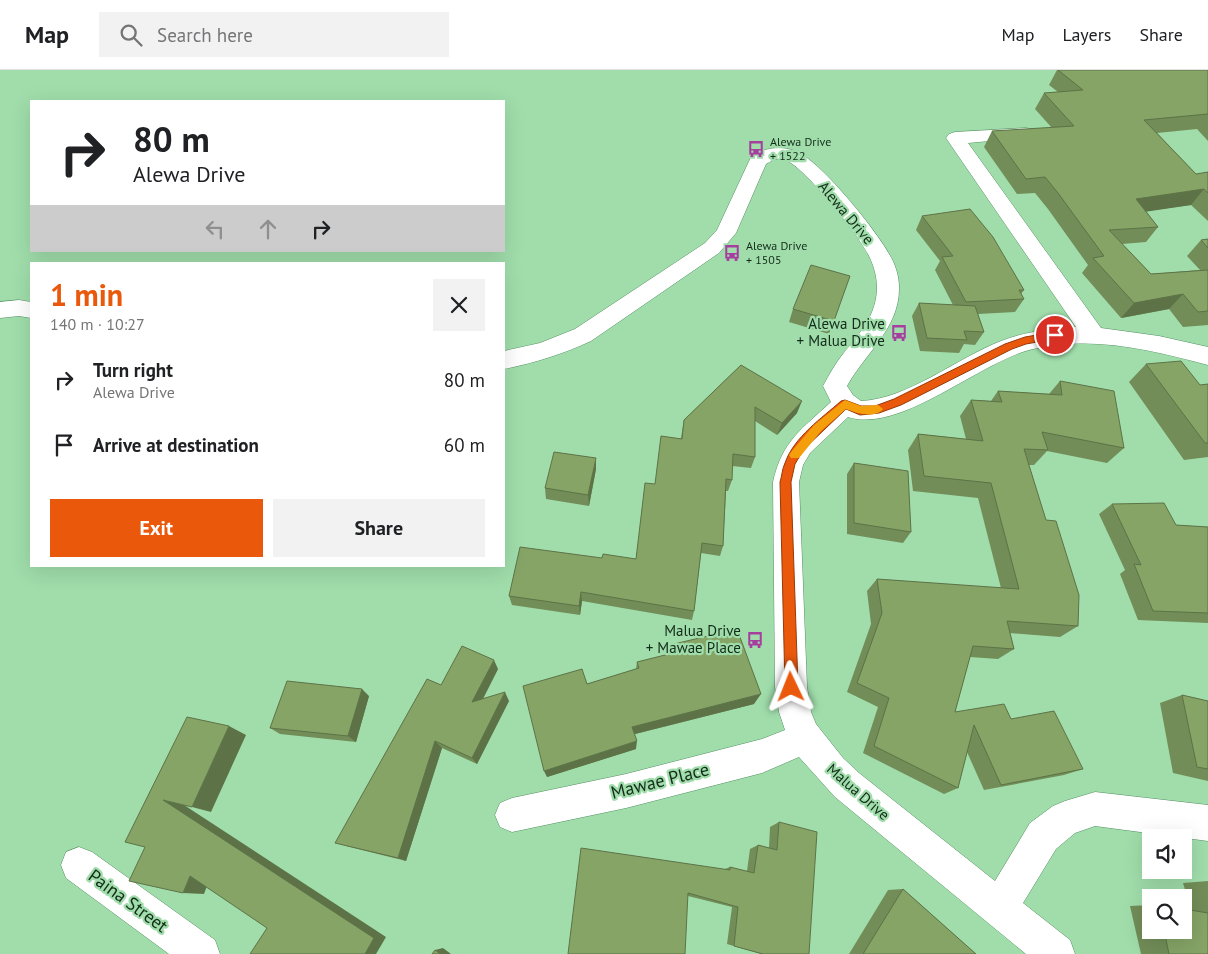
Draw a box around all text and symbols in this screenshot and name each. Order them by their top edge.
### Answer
search box [99,12,449,57]
text: Map [25,19,69,50]
icon: search [117,21,145,49]
text: Search here [157,23,253,47]
text: Map [1002,23,1034,46]
text: Layers [1062,23,1111,46]
text: Share [1139,23,1183,46]
text: 80 m [133,116,210,162]
icon: right [50,120,115,185]
place label: Alewa Drive + 1522 [770,134,831,163]
bus stop icon: Alewa Drive + 1522 [746,139,766,159]
text: Alewa Drive [133,160,246,188]
street label: Alewa Drive [814,177,878,248]
icon: left [201,215,229,243]
icon: ahead [254,215,282,243]
icon: right [307,215,335,243]
place label: Alewa Drive + 1505 [746,238,807,267]
bus stop icon: Alewa Drive + 1505 [722,243,742,263]
text: 1 min [50,275,123,314]
button: close [433,279,485,331]
text: 140 m · 10:27 [50,314,145,334]
place label: Alewa Drive + Malua Drive [797,314,885,350]
pin [1034,314,1076,356]
icon: arrive [1041,321,1069,349]
bus stop icon: Alewa Drive + Malua Drive [889,323,909,343]
text: Turn right [93,358,173,382]
icon: right [50,366,78,394]
text: 80 m [444,368,485,392]
text: Alewa Drive [93,382,175,402]
icon: arrive [50,431,78,459]
text: Arrive at destination [93,433,259,457]
text: 60 m [444,433,485,457]
button: Exit [50,499,263,557]
button: Share [273,499,485,557]
place label: Malua Drive + Mawae Place [646,621,741,657]
bus stop icon: Malua Drive + Mawae Place [745,630,765,650]
position arrow [764,660,816,712]
street label: Mawae Place [608,757,711,804]
street label: Malua Drive [823,759,894,824]
map controls [1142,829,1192,939]
button: sound [1142,829,1192,879]
street label: Paina Street [84,864,173,937]
button: search [1142,889,1192,939]

